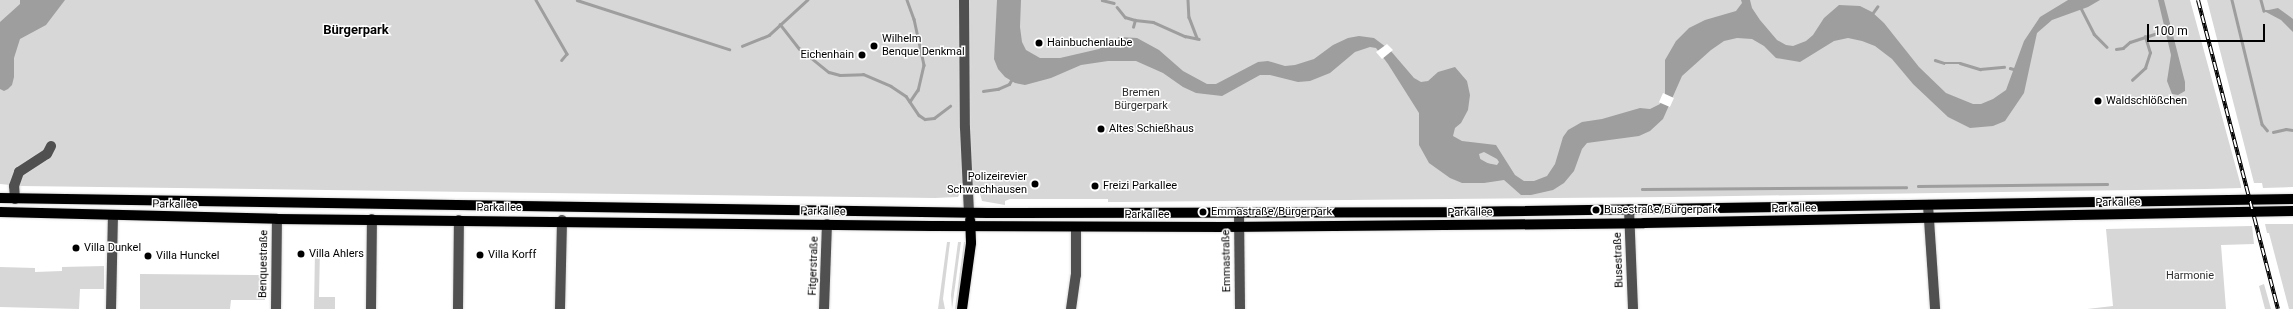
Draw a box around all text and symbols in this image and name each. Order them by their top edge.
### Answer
scale bar [2149,16,2267,42]
district label: Bürgerpark [323,22,389,38]
text: 100 m [2154,24,2188,38]
place label: Wilhelm Benque Denkmal [882,33,965,59]
place label: Hainbuchenlaube [1047,36,1132,50]
marker: Hainbuchenlaube [1034,38,1044,48]
marker: Wilhelm Benque Denkmal [869,41,879,51]
place label: Eichenhain [801,48,854,62]
marker: Eichenhain [857,50,867,60]
park label: Bremen Bürgerpark [1114,87,1168,113]
place label: Waldschlößchen [2106,94,2187,108]
marker: Waldschlößchen [2093,96,2103,106]
place label: Altes Schießhaus [1109,122,1194,136]
marker: Altes Schießhaus [1096,124,1106,134]
place label: Polizeirevier Schwachhausen [947,171,1027,197]
marker: Polizeirevier Schwachhausen [1030,179,1040,189]
place label: Freizi Parkallee [1103,179,1177,193]
marker: Freizi Parkallee [1090,181,1100,191]
street label: Parkallee [2095,196,2141,210]
street label: Parkallee [152,198,198,212]
street label: Parkallee [476,201,522,215]
street label: Parkallee [1771,202,1817,216]
place label: Busestraße/Bürgerpark [1604,203,1718,217]
street label: Parkallee [800,205,846,219]
place label: Emmastraße/Bürgerpark [1211,205,1332,219]
marker: Busestraße/Bürgerpark [1591,205,1601,215]
street label: Parkallee [1447,206,1493,220]
marker: Emmastraße/Bürgerpark [1198,207,1208,217]
street label: Parkallee [1124,208,1170,222]
street label: Benquestraße [257,230,271,298]
street label: Emmastraße [1220,230,1234,292]
street label: Busestraße [1611,232,1627,288]
street label: Fitgerstraße [806,236,822,296]
place label: Villa Dunkel [84,241,141,255]
marker: Villa Dunkel [71,243,81,253]
place label: Villa Ahlers [309,247,364,261]
place label: Villa Korff [488,248,536,262]
place label: Villa Hunckel [156,249,219,263]
marker: Villa Ahlers [296,249,306,259]
marker: Villa Korff [475,250,485,260]
marker: Villa Hunckel [143,251,153,261]
park label: Harmonie [2166,269,2214,283]

